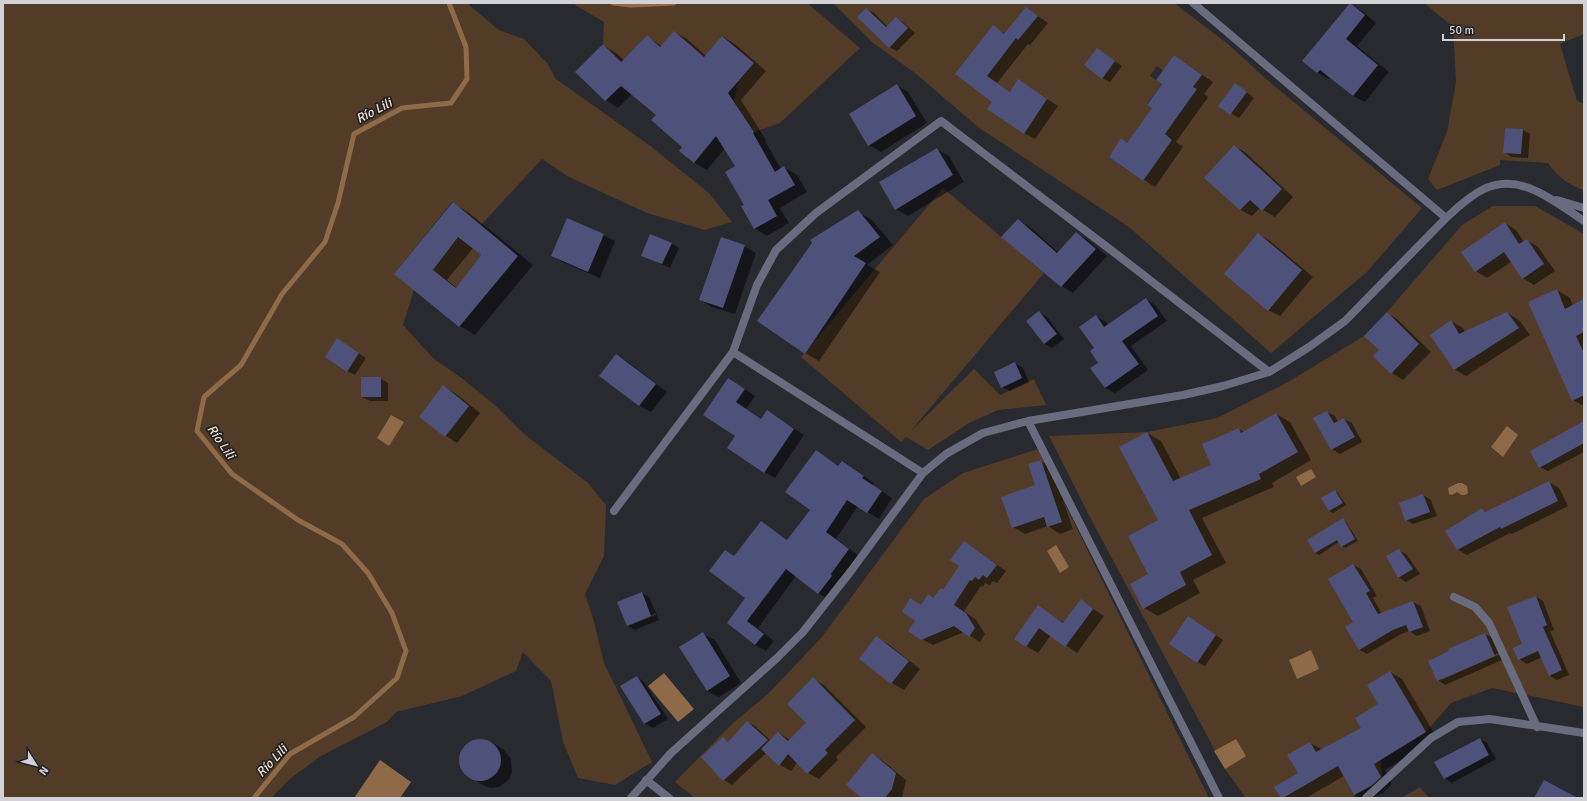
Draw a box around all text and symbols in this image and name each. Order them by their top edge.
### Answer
scale bar [1443,16,1564,42]
text: 50 m [1449,23,1474,38]
water label: Río Lili [353,94,396,127]
water label: Río Lili [203,422,239,463]
water label: Río Lili [253,740,292,780]
north arrow [16,745,56,785]
text: N [36,764,51,778]

